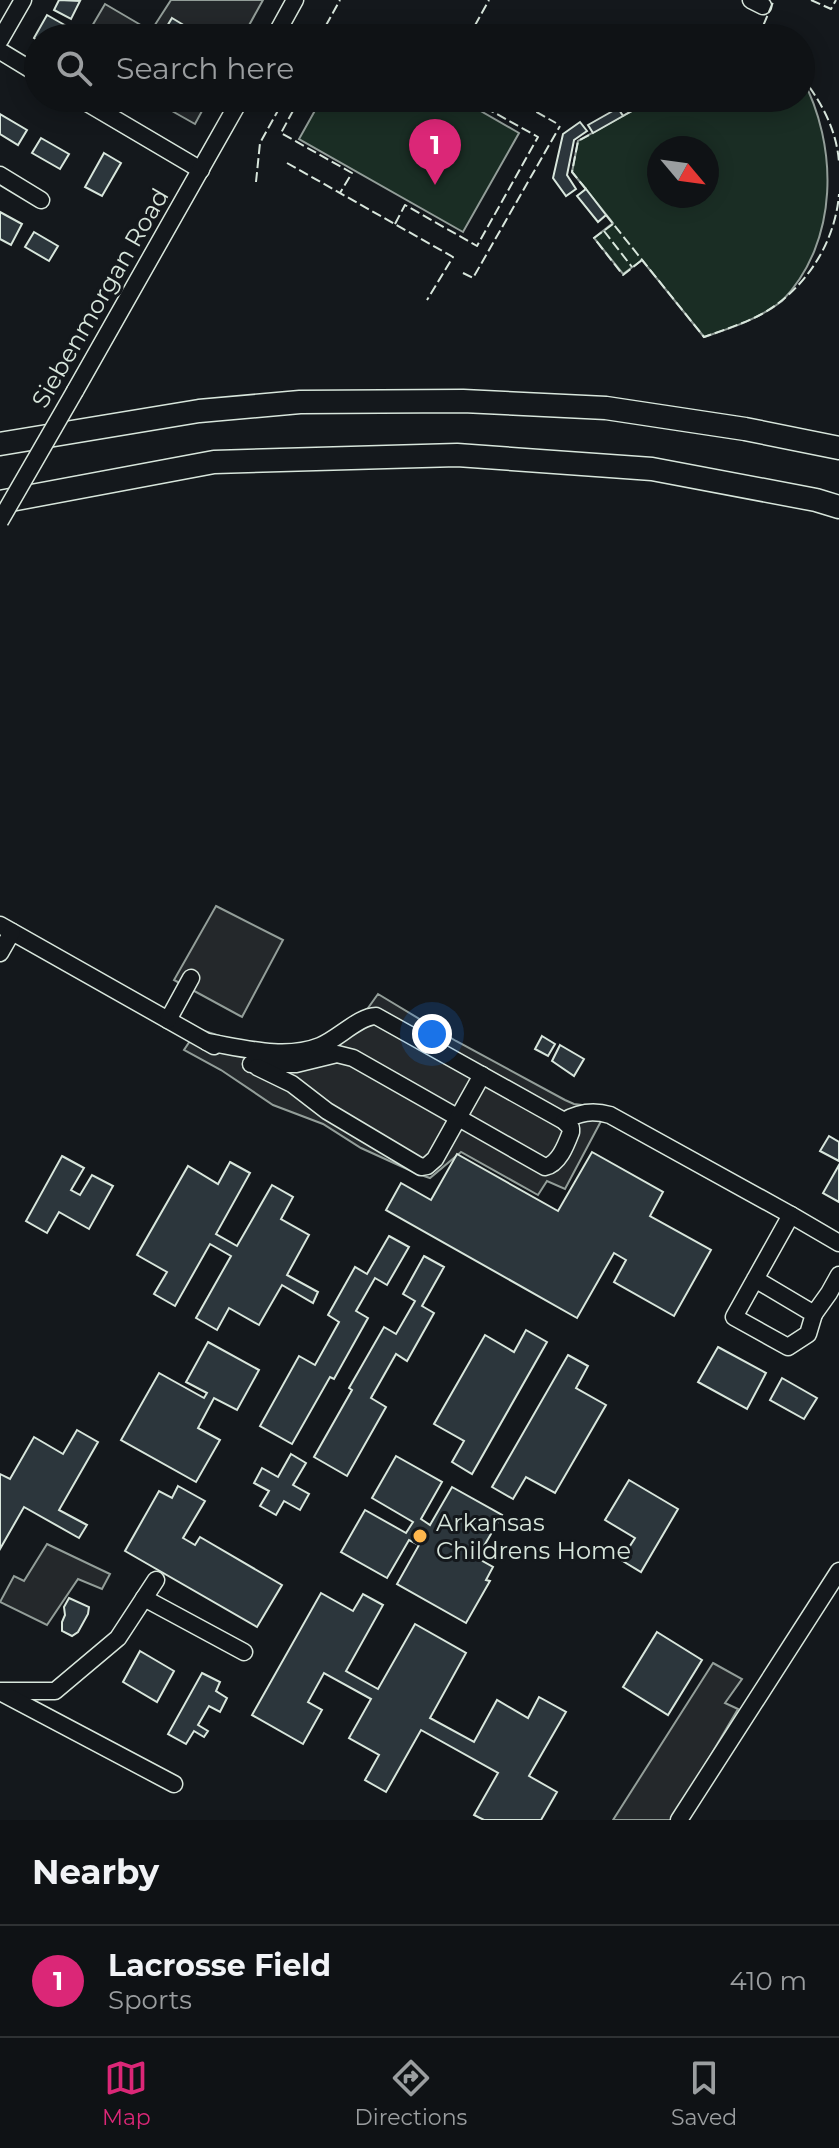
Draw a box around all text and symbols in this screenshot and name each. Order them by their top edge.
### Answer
search box [24,24,815,112]
icon: search [52,46,96,90]
text: Search here [116,50,294,87]
pin: 1 [409,119,461,185]
north arrow [647,136,719,208]
street label: Siebenmorgan Road [25,183,175,413]
your location [412,1014,452,1054]
place label: Arkansas Childrens Home [436,1508,631,1565]
marker: Arkansas Childrens Home [411,1527,429,1545]
text: Nearby [32,1851,159,1893]
text: Lacrosse Field [108,1947,331,1984]
text: 1 [53,1965,63,1997]
text: 410 m [729,1965,807,1997]
text: Sports [108,1984,192,2016]
tab: Map [102,2056,151,2131]
tab: Directions [355,2056,467,2131]
tab: Saved [671,2056,737,2131]

